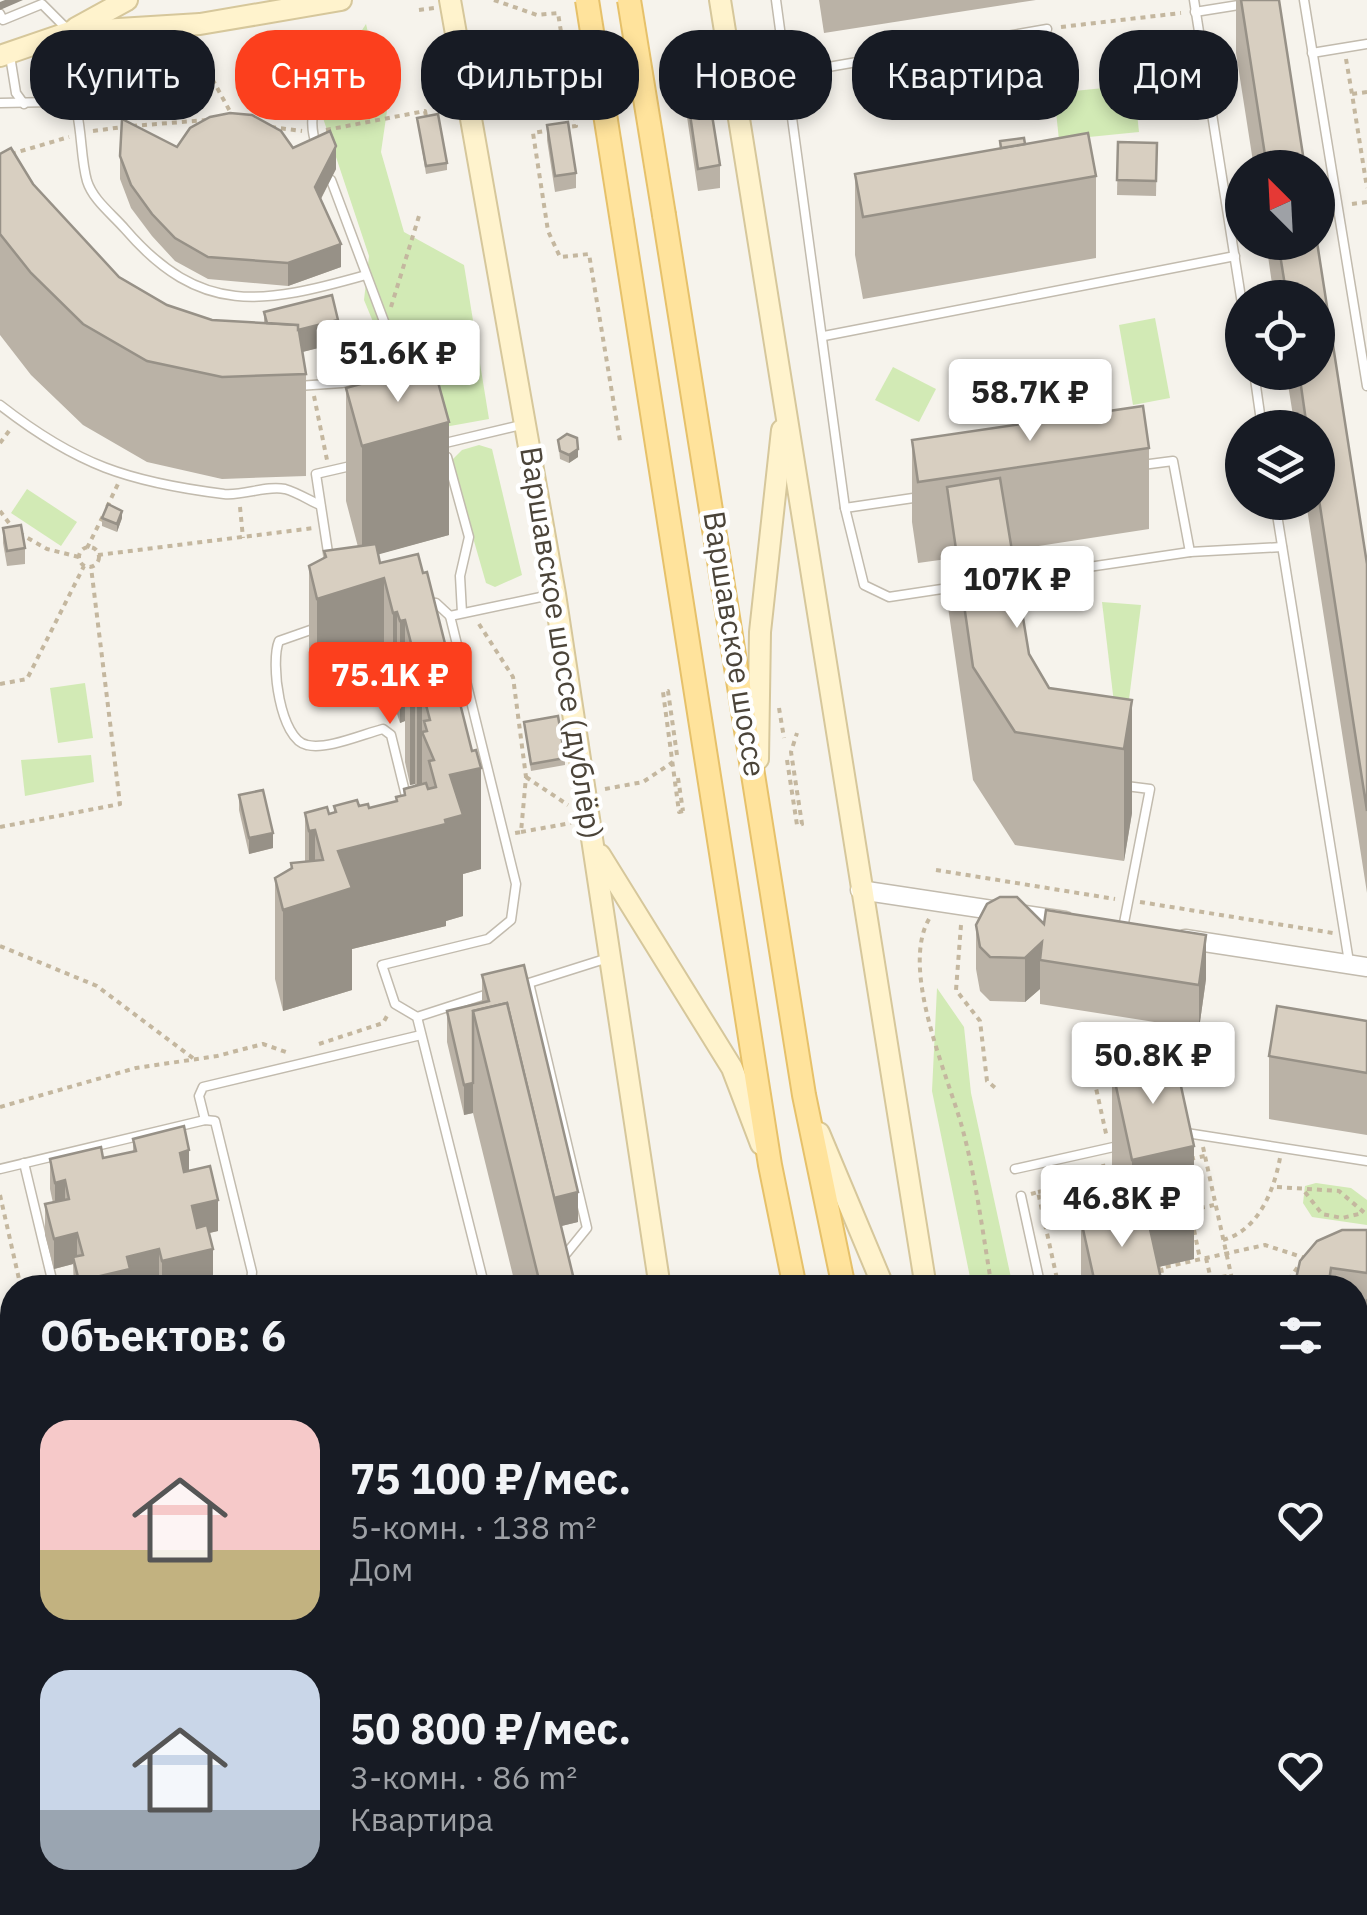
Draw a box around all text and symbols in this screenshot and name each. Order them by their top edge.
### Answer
chip: Купить [30,30,215,120]
chip: Снять [235,30,401,120]
chip: Фильтры [421,30,639,120]
chip: Новое [659,30,832,120]
chip: Квартира [852,30,1079,120]
chip: Дом [1099,30,1238,120]
north arrow [1225,150,1335,260]
map controls [1225,150,1335,520]
button: locate [1225,280,1335,390]
pin: 51.6K ₽ [306,320,490,405]
text: 51.6K ₽ [339,331,457,373]
pin: 58.7K ₽ [938,359,1122,444]
text: 58.7K ₽ [971,370,1089,412]
button: layers [1225,410,1335,520]
street label: Варшавское шоссе (дублёр) [512,444,613,842]
street label: Варшавское шоссе [695,508,776,779]
pin: 107K ₽ [936,546,1098,631]
text: 107K ₽ [963,557,1071,599]
pin: 75.1K ₽ [298,642,482,727]
text: 75.1K ₽ [331,653,449,695]
pin: 50.8K ₽ [1061,1022,1245,1107]
text: 50.8K ₽ [1094,1033,1212,1075]
pin: 46.8K ₽ [1030,1165,1214,1250]
text: 46.8K ₽ [1063,1176,1181,1218]
text: Объектов: 6 [40,1308,286,1363]
icon: filters [1273,1308,1328,1363]
text: 75 100 ₽/мес. [350,1451,631,1506]
icon: home [120,1460,240,1580]
icon: heart [1273,1493,1328,1548]
text: 5-комн. · 138 m² [350,1506,596,1548]
text: Дом [350,1548,413,1590]
text: 50 800 ₽/мес. [350,1701,631,1756]
icon: home [120,1710,240,1830]
icon: heart [1273,1743,1328,1798]
text: 3-комн. · 86 m² [350,1756,577,1798]
text: Квартира [350,1798,493,1840]

